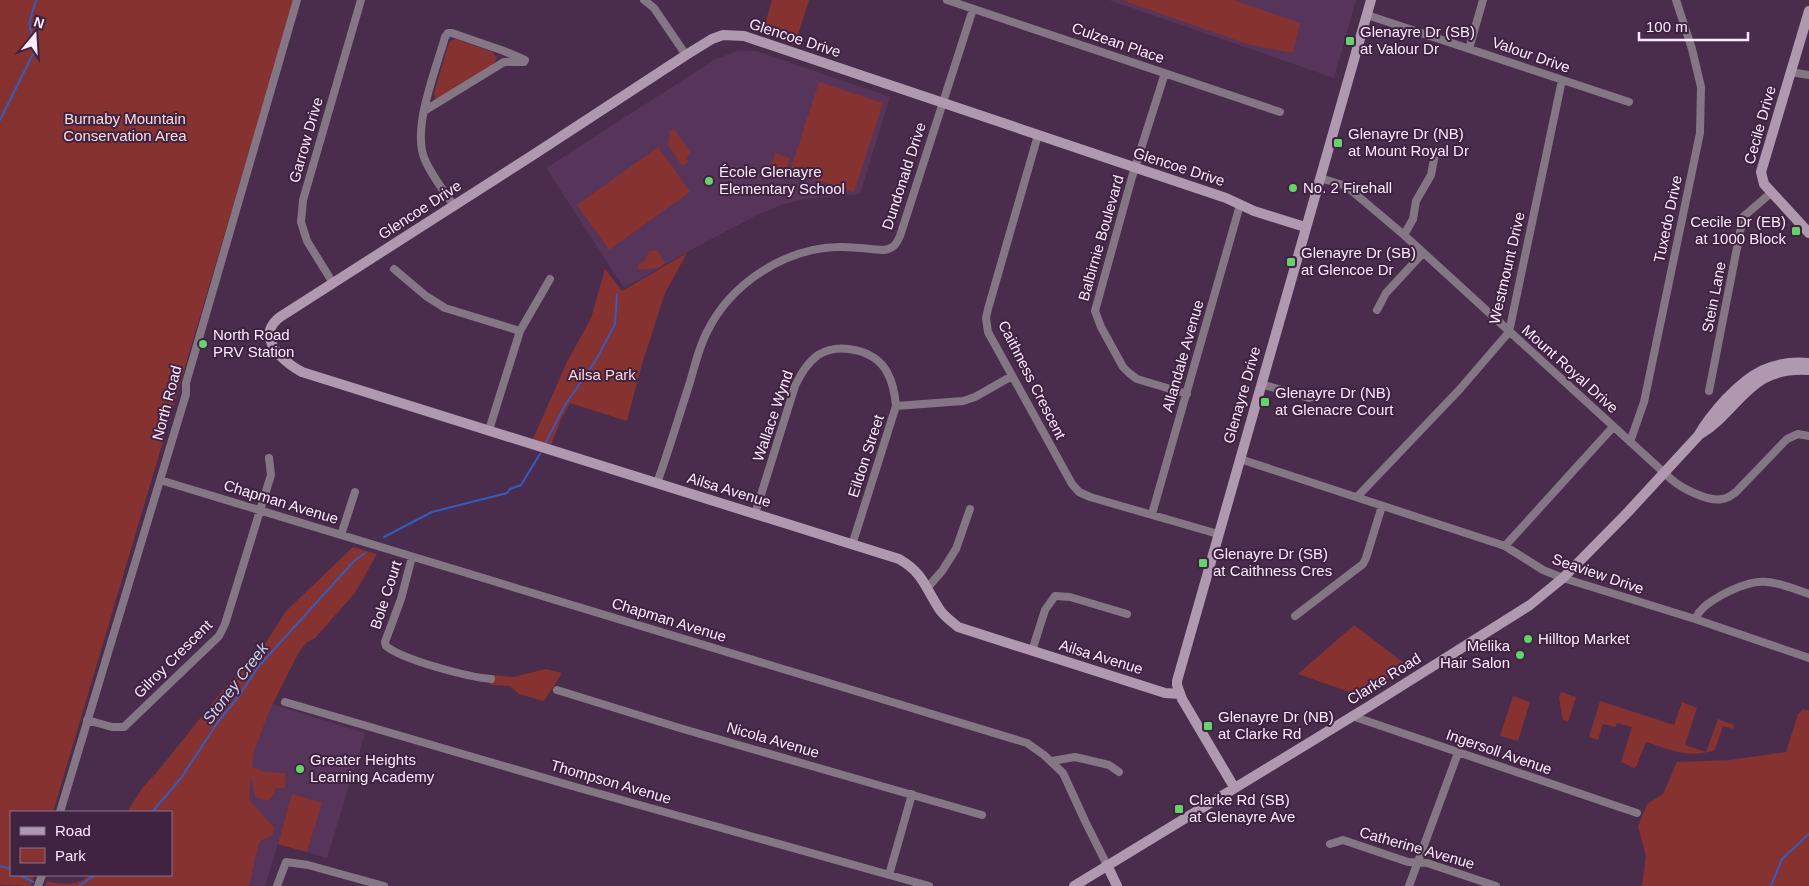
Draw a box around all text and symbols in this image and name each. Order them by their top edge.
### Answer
north arrow [10,10,60,60]
scale bar [1639,10,1748,42]
text: N [32,13,46,32]
street label: Glencoe Drive [747,15,843,60]
text: 100 m [1646,18,1688,35]
street label: Culzean Place [1070,19,1167,66]
place label: Glenayre Dr (SB) at Valour Dr [1360,23,1475,57]
street label: Valour Drive [1490,33,1572,76]
marker: Glenayre Dr (SB) at Valour Dr [1344,35,1356,47]
street label: Cecile Drive [1740,84,1779,166]
street label: Garrow Drive [285,95,326,185]
park label: Burnaby Mountain Conservation Area [63,110,187,144]
street label: Dundonald Drive [878,120,929,232]
place label: Glenayre Dr (NB) at Mount Royal Dr [1348,125,1469,159]
marker: Glenayre Dr (NB) at Mount Royal Dr [1332,137,1344,149]
street label: Glencoe Drive [1131,144,1227,189]
place label: École Glenayre Elementary School [719,163,845,197]
street label: Balbirnie Boulevard [1074,173,1127,303]
street label: Tuxedo Drive [1650,174,1685,264]
marker: École Glenayre Elementary School [703,175,715,187]
street label: Glencoe Drive [375,177,464,243]
place label: No. 2 Firehall [1303,179,1392,196]
marker: No. 2 Firehall [1287,182,1299,194]
street label: Westmount Drive [1485,210,1528,326]
place label: Cecile Dr (EB) at 1000 Block [1690,213,1786,247]
marker: Cecile Dr (EB) at 1000 Block [1790,225,1802,237]
place label: Glenayre Dr (SB) at Glencoe Dr [1301,244,1416,278]
marker: Glenayre Dr (SB) at Glencoe Dr [1285,256,1297,268]
street label: Stein Lane [1698,260,1729,334]
street label: Allandale Avenue [1158,298,1207,414]
street label: Caithness Crescent [995,318,1070,443]
street label: Mount Royal Drive [1519,321,1622,416]
place label: North Road PRV Station [213,326,294,360]
marker: North Road PRV Station [197,338,209,350]
street label: Glenayre Drive [1220,344,1263,445]
street label: North Road [148,364,185,442]
park label: Ailsa Park [568,366,636,383]
street label: Wallace Wynd [749,368,796,464]
place label: Glenayre Dr (NB) at Glenacre Court [1275,384,1394,418]
marker: Glenayre Dr (NB) at Glenacre Court [1259,396,1271,408]
street label: Eildon Street [844,412,887,499]
street label: Ailsa Avenue [685,469,773,510]
street label: Chapman Avenue [222,476,341,527]
place label: Glenayre Dr (SB) at Caithness Cres [1213,545,1332,579]
street label: Seaview Drive [1550,550,1646,597]
marker: Glenayre Dr (SB) at Caithness Cres [1197,557,1209,569]
street label: Bole Court [366,558,405,631]
street label: Chapman Avenue [610,594,729,645]
street label: Gilroy Crescent [130,616,216,701]
place label: Hilltop Market [1538,630,1631,647]
marker: Hilltop Market [1522,633,1534,645]
street label: Ailsa Avenue [1057,636,1145,677]
place label: Melika Hair Salon [1440,637,1511,671]
water label: Stoney Creek [199,639,272,727]
street label: Clarke Road [1344,649,1424,708]
marker: Melika Hair Salon [1514,649,1526,661]
place label: Glenayre Dr (NB) at Clarke Rd [1218,708,1334,742]
street label: Nicola Avenue [725,718,821,761]
marker: Glenayre Dr (NB) at Clarke Rd [1202,720,1214,732]
street label: Ingersoll Avenue [1444,725,1554,778]
place label: Greater Heights Learning Academy [310,751,435,785]
street label: Thompson Avenue [549,756,673,807]
marker: Greater Heights Learning Academy [294,763,306,775]
place label: Clarke Rd (SB) at Glenayre Ave [1189,791,1295,825]
marker: Clarke Rd (SB) at Glenayre Ave [1173,803,1185,815]
legend [10,811,172,876]
text: Road [55,822,91,839]
street label: Catherine Avenue [1358,823,1477,872]
text: Park [55,847,86,864]

